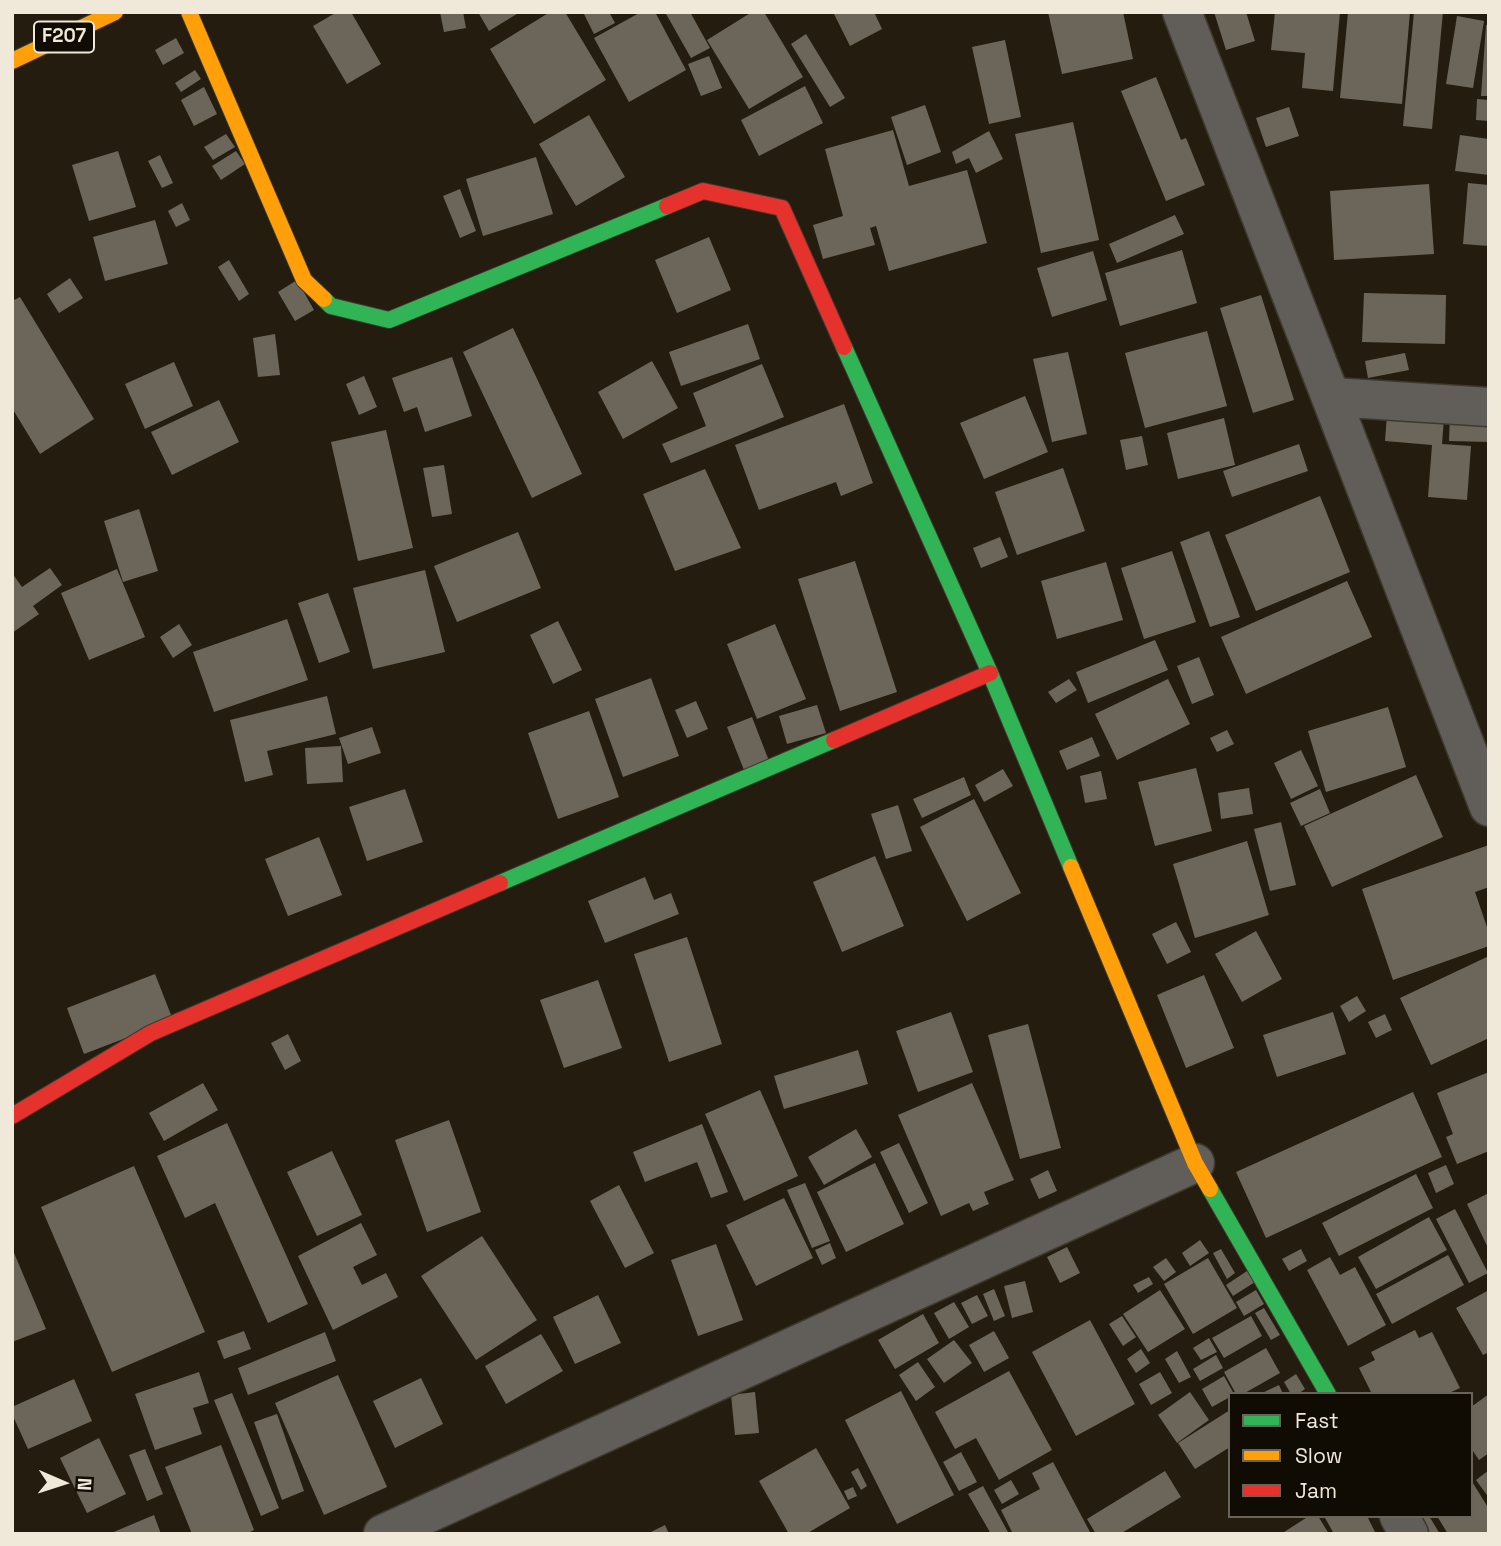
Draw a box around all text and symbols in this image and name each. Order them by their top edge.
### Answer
road number: F207 [34,22,94,52]
legend [1228,1392,1473,1518]
text: Fast [1295,1407,1339,1434]
text: Slow [1295,1442,1343,1469]
north arrow [28,1448,98,1518]
text: N [72,1477,97,1491]
text: Jam [1295,1477,1337,1504]

